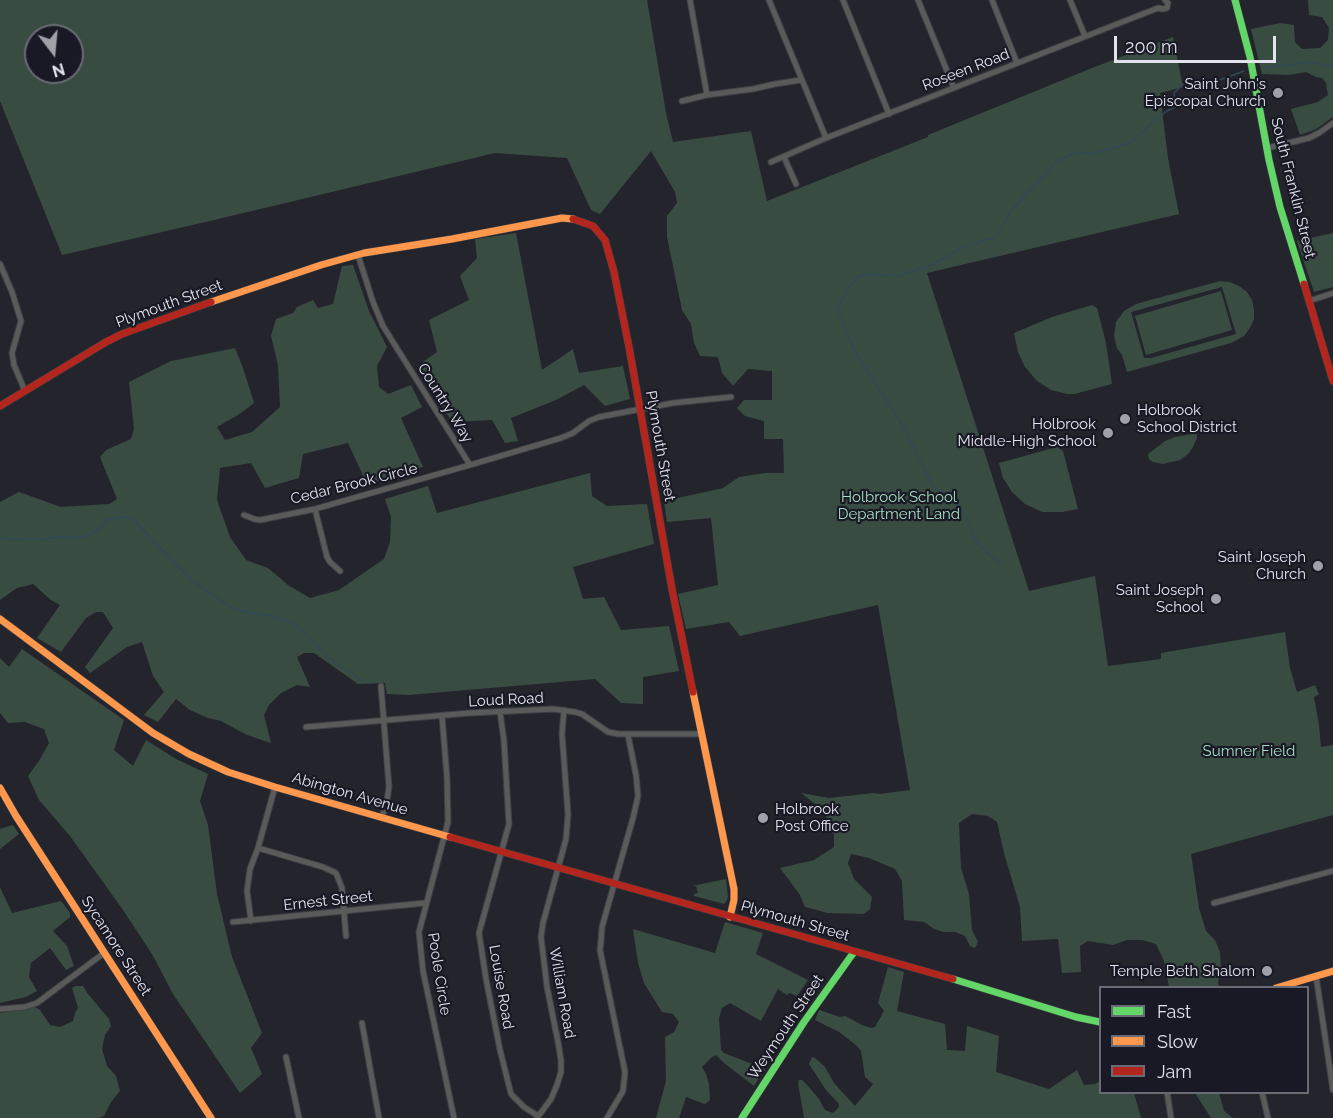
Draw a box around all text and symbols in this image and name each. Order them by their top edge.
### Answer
north arrow [24,24,84,84]
scale bar [1117,24,1279,62]
text: 200 m [1125,36,1178,57]
street label: Roseen Road [920,45,1012,95]
text: N [50,59,67,81]
place label: Saint John's Episcopal Church [1145,75,1266,110]
marker: Saint John's Episcopal Church [1271,86,1285,100]
street label: South Franklin Street [1267,116,1319,260]
street label: Plymouth Street [113,276,225,332]
street label: Country Way [414,360,476,446]
street label: Plymouth Street [641,389,679,503]
place label: Holbrook School District [1137,401,1237,436]
marker: Holbrook School District [1118,412,1132,426]
place label: Holbrook Middle-High School [958,415,1096,450]
marker: Holbrook Middle-High School [1101,426,1115,440]
street label: Cedar Brook Circle [289,460,419,508]
park label: Holbrook School Department Land [838,488,960,523]
place label: Saint Joseph Church [1218,548,1306,583]
marker: Saint Joseph Church [1311,559,1325,573]
place label: Saint Joseph School [1116,581,1204,616]
marker: Saint Joseph School [1209,592,1223,606]
street label: Loud Road [468,689,544,711]
park label: Sumner Field [1203,742,1295,760]
street label: Abington Avenue [290,769,410,819]
place label: Holbrook Post Office [775,800,848,835]
marker: Holbrook Post Office [756,811,770,825]
street label: Ernest Street [283,887,373,915]
street label: Sycamore Street [77,893,155,999]
street label: Plymouth Street [739,897,851,945]
street label: Poole Circle [424,931,454,1017]
street label: Louise Road [485,943,517,1031]
street label: William Road [545,946,579,1040]
place label: Temple Beth Shalom [1110,962,1255,980]
marker: Temple Beth Shalom [1260,964,1274,978]
street label: Weymouth Street [744,971,828,1083]
legend [1099,986,1309,1094]
text: Fast [1157,1001,1191,1022]
text: Slow [1157,1031,1198,1052]
text: Jam [1157,1061,1192,1082]

